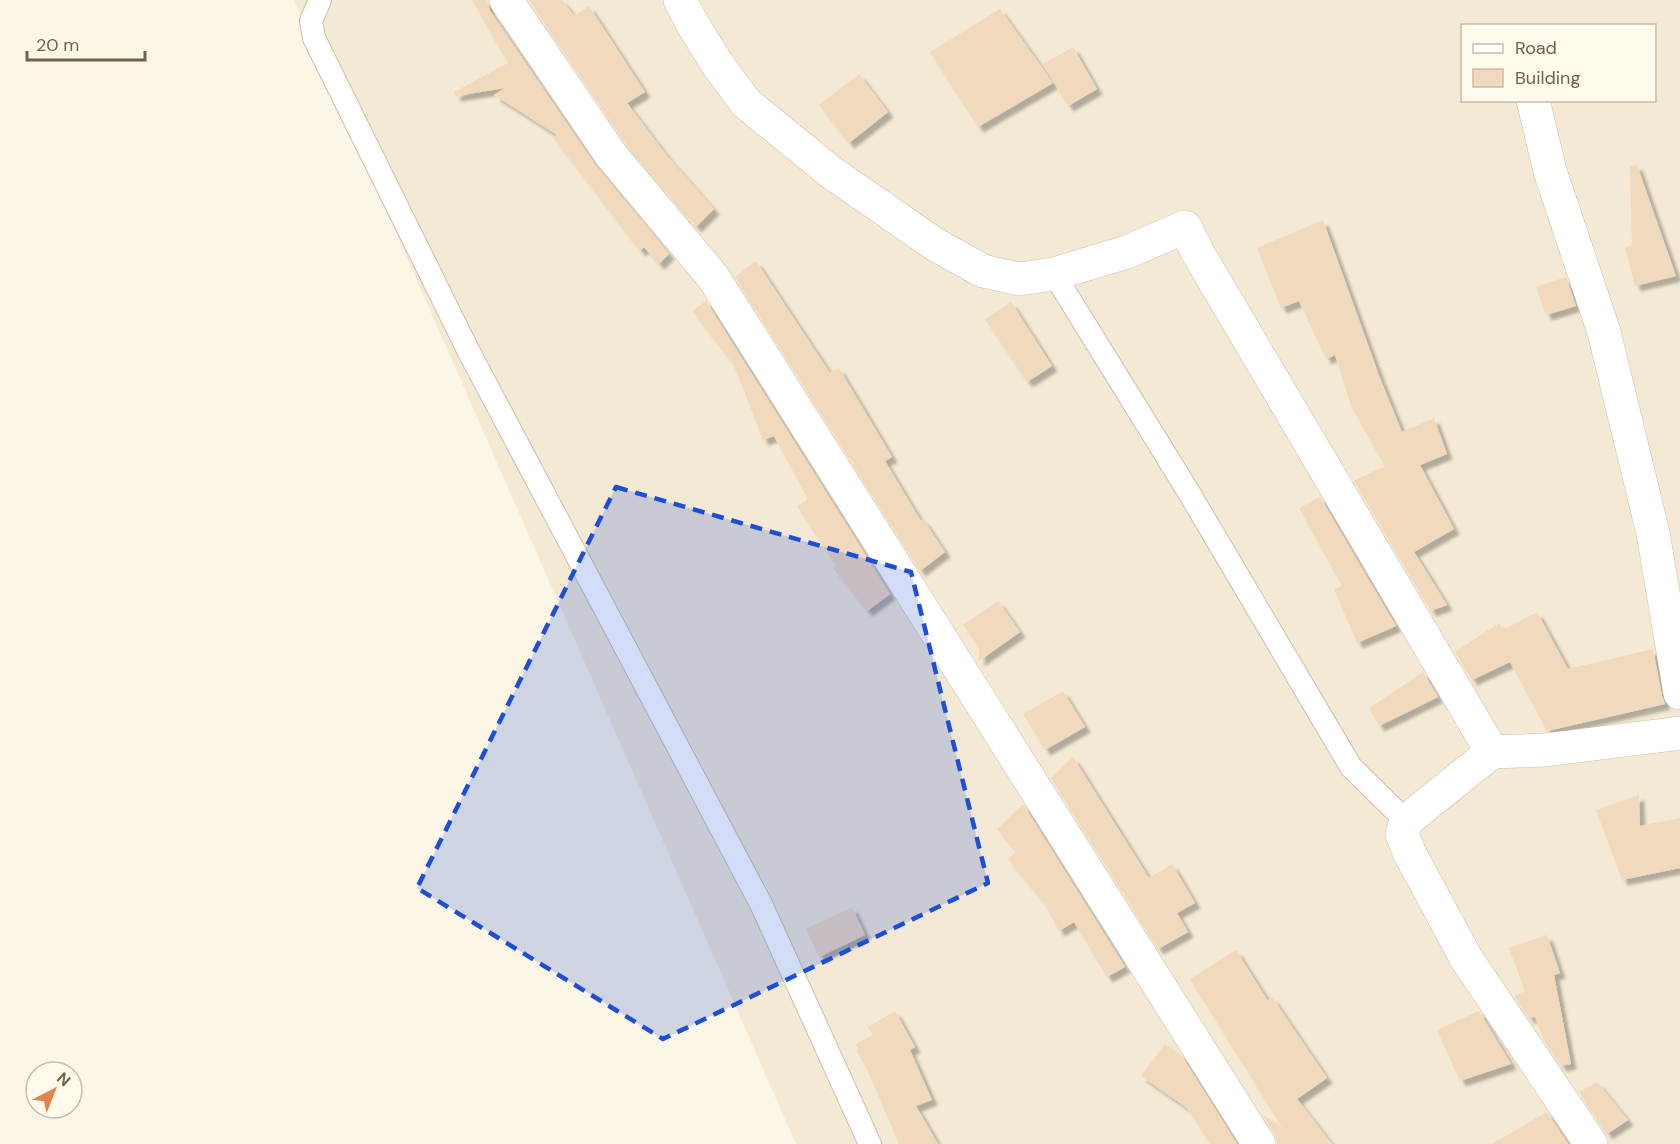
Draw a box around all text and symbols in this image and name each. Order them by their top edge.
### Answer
scale bar [27,24,146,62]
legend [1461,24,1656,102]
text: 20 m [36,33,79,57]
text: Road [1515,36,1557,60]
text: Building [1515,66,1580,90]
north arrow [24,1060,84,1120]
text: N [52,1068,75,1091]

